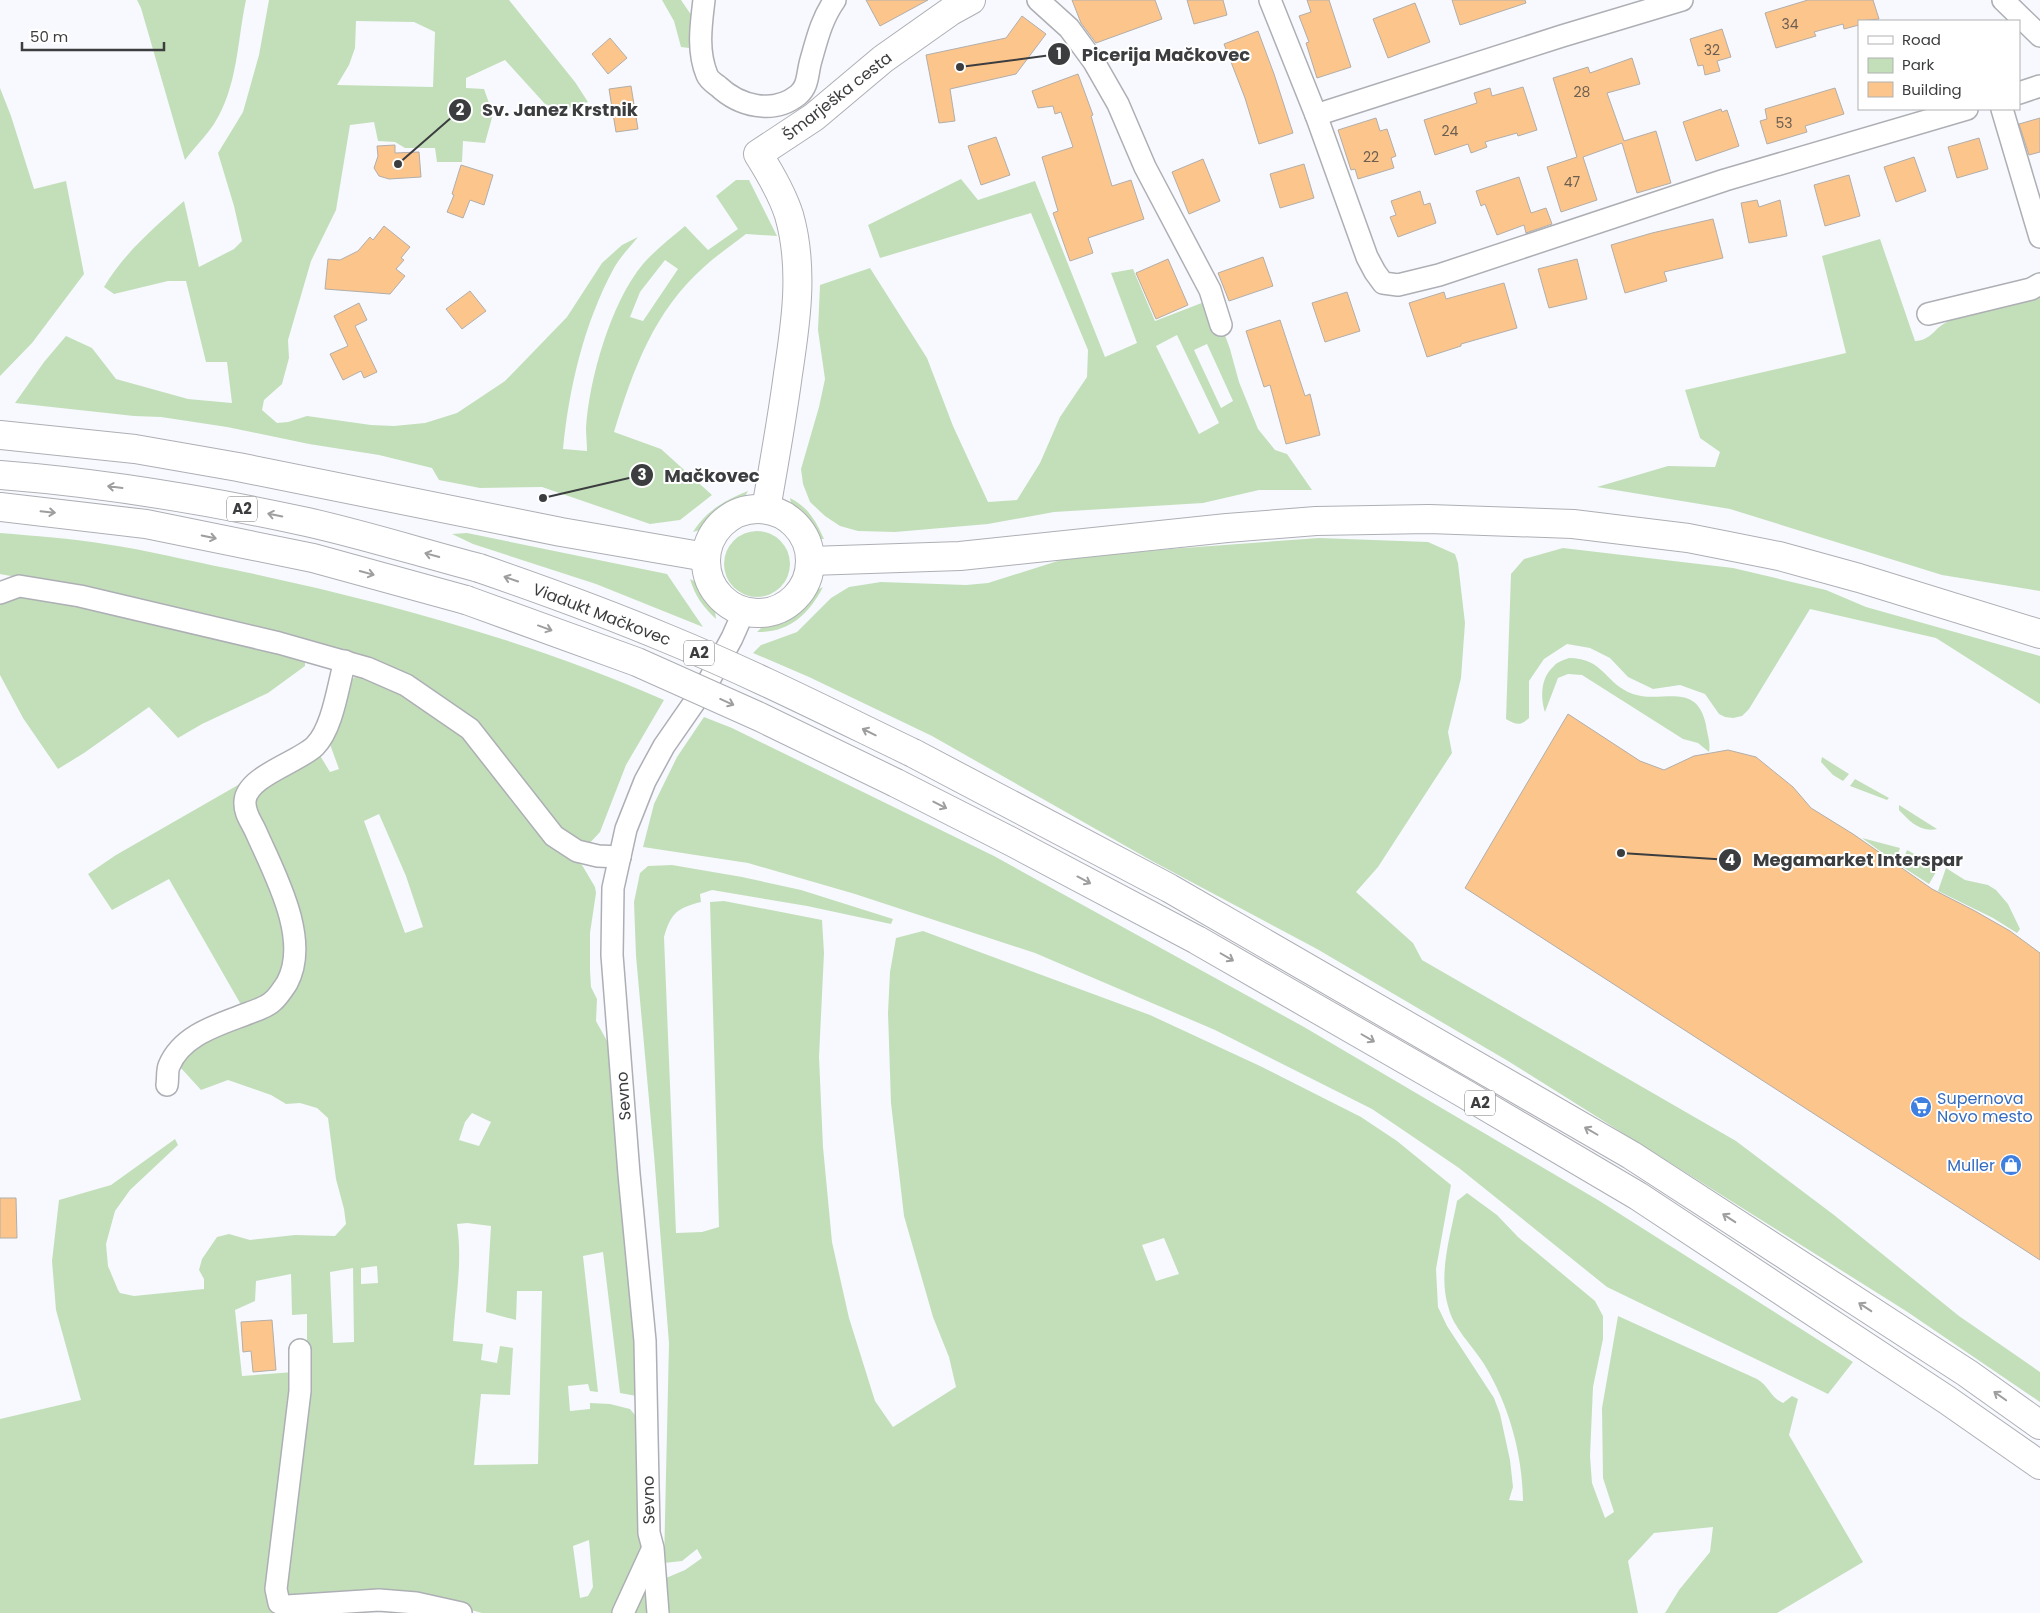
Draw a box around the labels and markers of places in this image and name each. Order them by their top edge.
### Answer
callout: Picerija Mačkovec [1047,38,1260,71]
callout: Sv. Janez Krstnik [447,93,648,126]
callout: Mačkovec [629,459,769,492]
callout: Megamarket Interspar [1718,843,1973,876]
place label: Supernova Novo mesto [1937,1087,2033,1128]
supermarket icon: Supernova Novo mesto [1909,1095,1933,1119]
shop icon: Muller [1999,1153,2023,1177]
place label: Muller [1947,1154,1995,1177]

